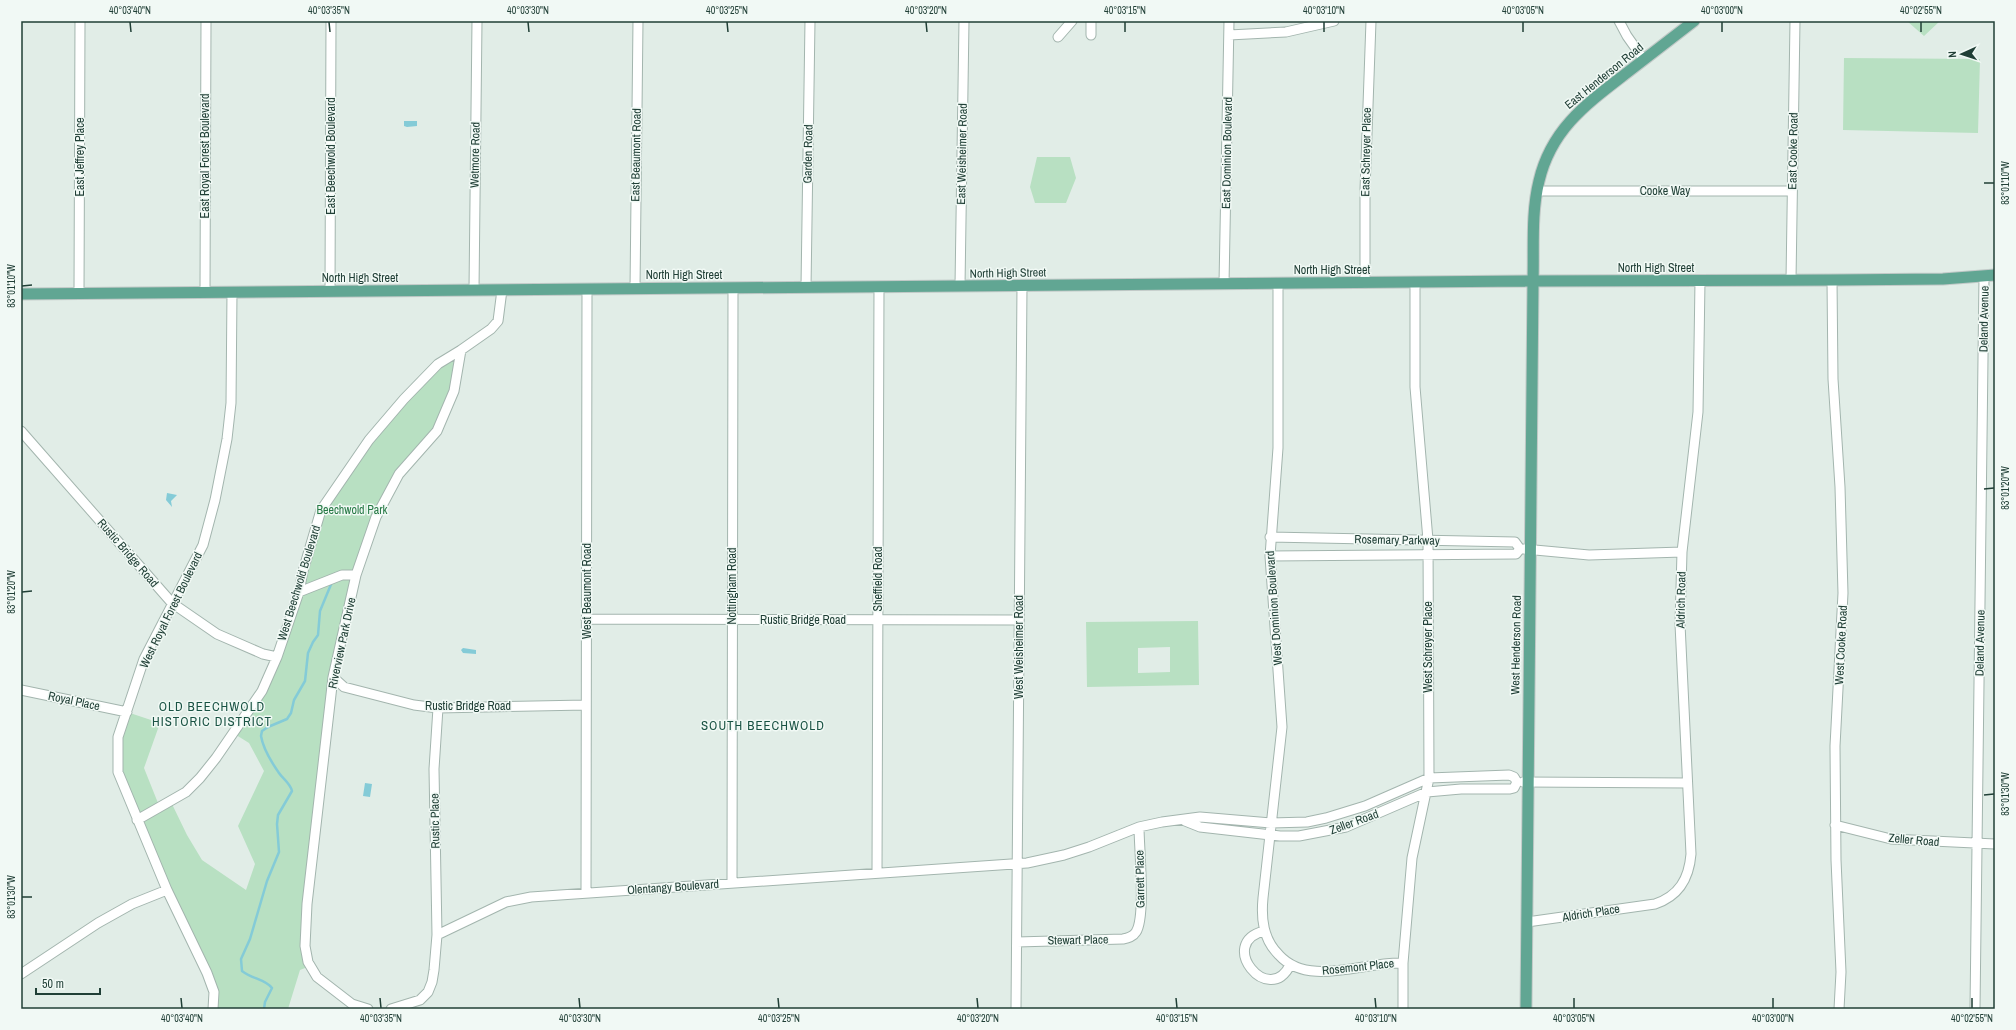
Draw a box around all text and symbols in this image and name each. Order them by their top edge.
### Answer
text: 40°03'40"N [109,4,151,17]
text: 40°03'35"N [308,4,350,17]
text: 40°03'30"N [507,4,549,17]
text: 40°03'25"N [706,4,748,17]
text: 40°03'20"N [905,4,947,17]
text: 40°03'15"N [1104,4,1146,17]
text: 40°03'10"N [1303,4,1345,17]
text: 40°03'05"N [1502,4,1544,17]
text: 40°03'00"N [1701,4,1743,17]
text: 40°02'55"N [1900,4,1942,17]
north arrow [1942,34,1982,74]
street label: East Henderson Road [1561,39,1647,113]
text: N [1945,51,1959,58]
street label: East Royal Forest Boulevard [197,94,213,218]
street label: East Beechwold Boulevard [323,97,339,215]
street label: East Dominion Boulevard [1218,97,1236,209]
street label: East Weisheimer Road [953,103,971,205]
street label: East Schreyer Place [1357,107,1375,197]
street label: East Beaumont Road [627,108,645,202]
street label: East Cooke Road [1784,112,1802,190]
street label: East Jeffrey Place [72,117,88,197]
street label: Wetmore Road [466,122,484,188]
street label: Garden Road [799,124,817,184]
text: 83°01'10"W [1999,161,2012,205]
street label: Cooke Way [1640,183,1690,199]
street label: North High Street [1618,260,1695,276]
street label: North High Street [1294,262,1371,278]
text: 83°01'10"W [5,264,18,308]
street label: North High Street [970,264,1047,282]
street label: North High Street [646,267,723,283]
street label: North High Street [322,270,399,286]
street label: Deland Avenue [1975,286,1993,352]
text: 83°01'20"W [1999,466,2012,510]
park label: Beechwold Park [316,502,388,518]
street label: Rustic Bridge Road [94,515,162,591]
street label: West Beechwold Boulevard [274,523,324,643]
street label: Rosemary Parkway [1354,531,1440,549]
street label: West Beaumont Road [579,543,595,639]
street label: Nottingham Road [724,547,740,625]
street label: Sheffield Road [870,547,886,611]
street label: West Royal Forest Boulevard [136,549,206,671]
street label: West Dominion Boulevard [1262,550,1286,666]
text: 83°01'20"W [5,570,18,614]
street label: Aldrich Road [1672,571,1689,630]
street label: West Weisheimer Road [1011,595,1027,699]
street label: West Henderson Road [1507,595,1525,695]
street label: Riverview Park Drive [325,596,359,690]
street label: West Schreyer Place [1420,601,1436,693]
street label: West Cooke Road [1831,605,1851,685]
street label: Deland Avenue [1971,610,1989,676]
street label: Rustic Bridge Road [760,612,846,628]
street label: Royal Place [47,688,101,714]
district label: OLD BEECHWOLD HISTORIC DISTRICT [152,698,272,730]
street label: Rustic Bridge Road [425,698,511,714]
district label: SOUTH BEECHWOLD [701,717,825,734]
text: 83°01'30"W [1999,772,2012,816]
street label: Rustic Place [427,793,443,849]
street label: Zeller Road [1327,806,1381,838]
street label: Zeller Road [1888,830,1940,850]
street label: Garrett Place [1131,850,1149,908]
text: 83°01'30"W [5,875,18,919]
street label: Olentangy Boulevard [627,876,719,898]
street label: Aldrich Place [1560,901,1621,926]
street label: Stewart Place [1048,931,1108,949]
street label: Rosemont Place [1321,955,1395,979]
scale bar [36,970,100,996]
text: 50 m [42,976,64,992]
text: 40°03'40"N [161,1012,203,1025]
text: 40°03'35"N [360,1012,402,1025]
text: 40°03'30"N [559,1012,601,1025]
text: 40°03'25"N [758,1012,800,1025]
text: 40°03'20"N [957,1012,999,1025]
text: 40°03'15"N [1156,1012,1198,1025]
text: 40°03'10"N [1355,1012,1397,1025]
text: 40°03'05"N [1553,1012,1595,1025]
text: 40°03'00"N [1752,1012,1794,1025]
text: 40°02'55"N [1951,1012,1993,1025]

